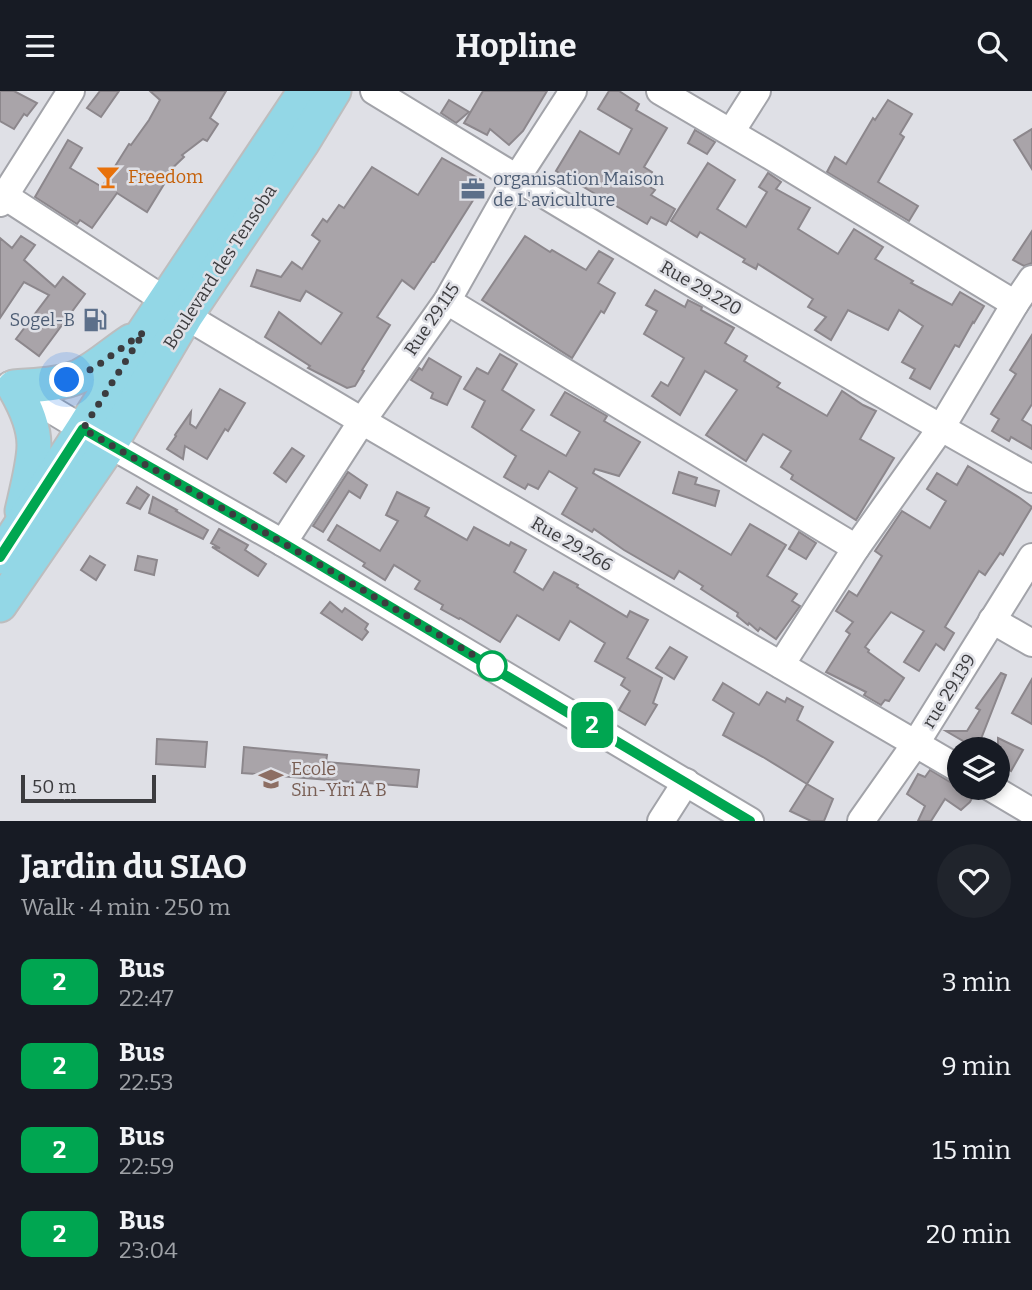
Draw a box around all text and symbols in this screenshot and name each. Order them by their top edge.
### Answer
icon: menu [21,27,59,65]
text: Hopline [455,27,577,65]
icon: search [973,27,1011,65]
bar icon: Freedom [94,163,122,191]
place label: Freedom [128,166,203,188]
place label: organisation Maison de L'aviculture [493,168,665,211]
office icon: organisation Maison de L'aviculture [459,175,487,203]
street label: Boulevard des Tensoba [159,181,281,353]
street label: Rue 29.220 [656,256,746,320]
street label: Rue 29.115 [400,278,464,360]
fuel station icon: Sogel-B [81,306,109,334]
place label: Sogel-B [9,309,75,331]
your location [49,362,84,397]
street label: Rue 29.266 [527,512,617,576]
street label: rue 29.139 [918,650,980,732]
unlabelled marker [477,651,507,681]
line badge: 2 [569,702,615,748]
text: 2 [585,711,599,739]
map controls [947,737,1010,800]
button: layers [947,737,1010,800]
place label: Ecole Sin-Yiri A B [291,758,387,801]
school or university icon: Ecole Sin-Yiri A B [257,765,285,793]
scale bar [21,772,156,804]
text: 50 m [32,775,76,798]
button: heart [937,844,1011,918]
text: Jardin du SIAO [21,847,247,887]
text: Walk · 4 min · 250 m [21,893,230,921]
text: Bus [119,953,165,984]
text: 3 min [942,967,1011,998]
text: 2 [53,968,66,996]
text: 22:47 [119,984,174,1012]
text: Bus [119,1037,165,1068]
text: 9 min [942,1051,1011,1082]
text: 2 [53,1052,66,1080]
text: 22:53 [119,1068,174,1096]
text: Bus [119,1121,165,1152]
text: 15 min [932,1135,1011,1166]
text: 2 [53,1136,66,1164]
text: 22:59 [119,1152,174,1180]
text: Bus [119,1205,165,1236]
text: 20 min [926,1219,1011,1250]
text: 2 [53,1220,66,1248]
text: 23:04 [119,1236,178,1264]

